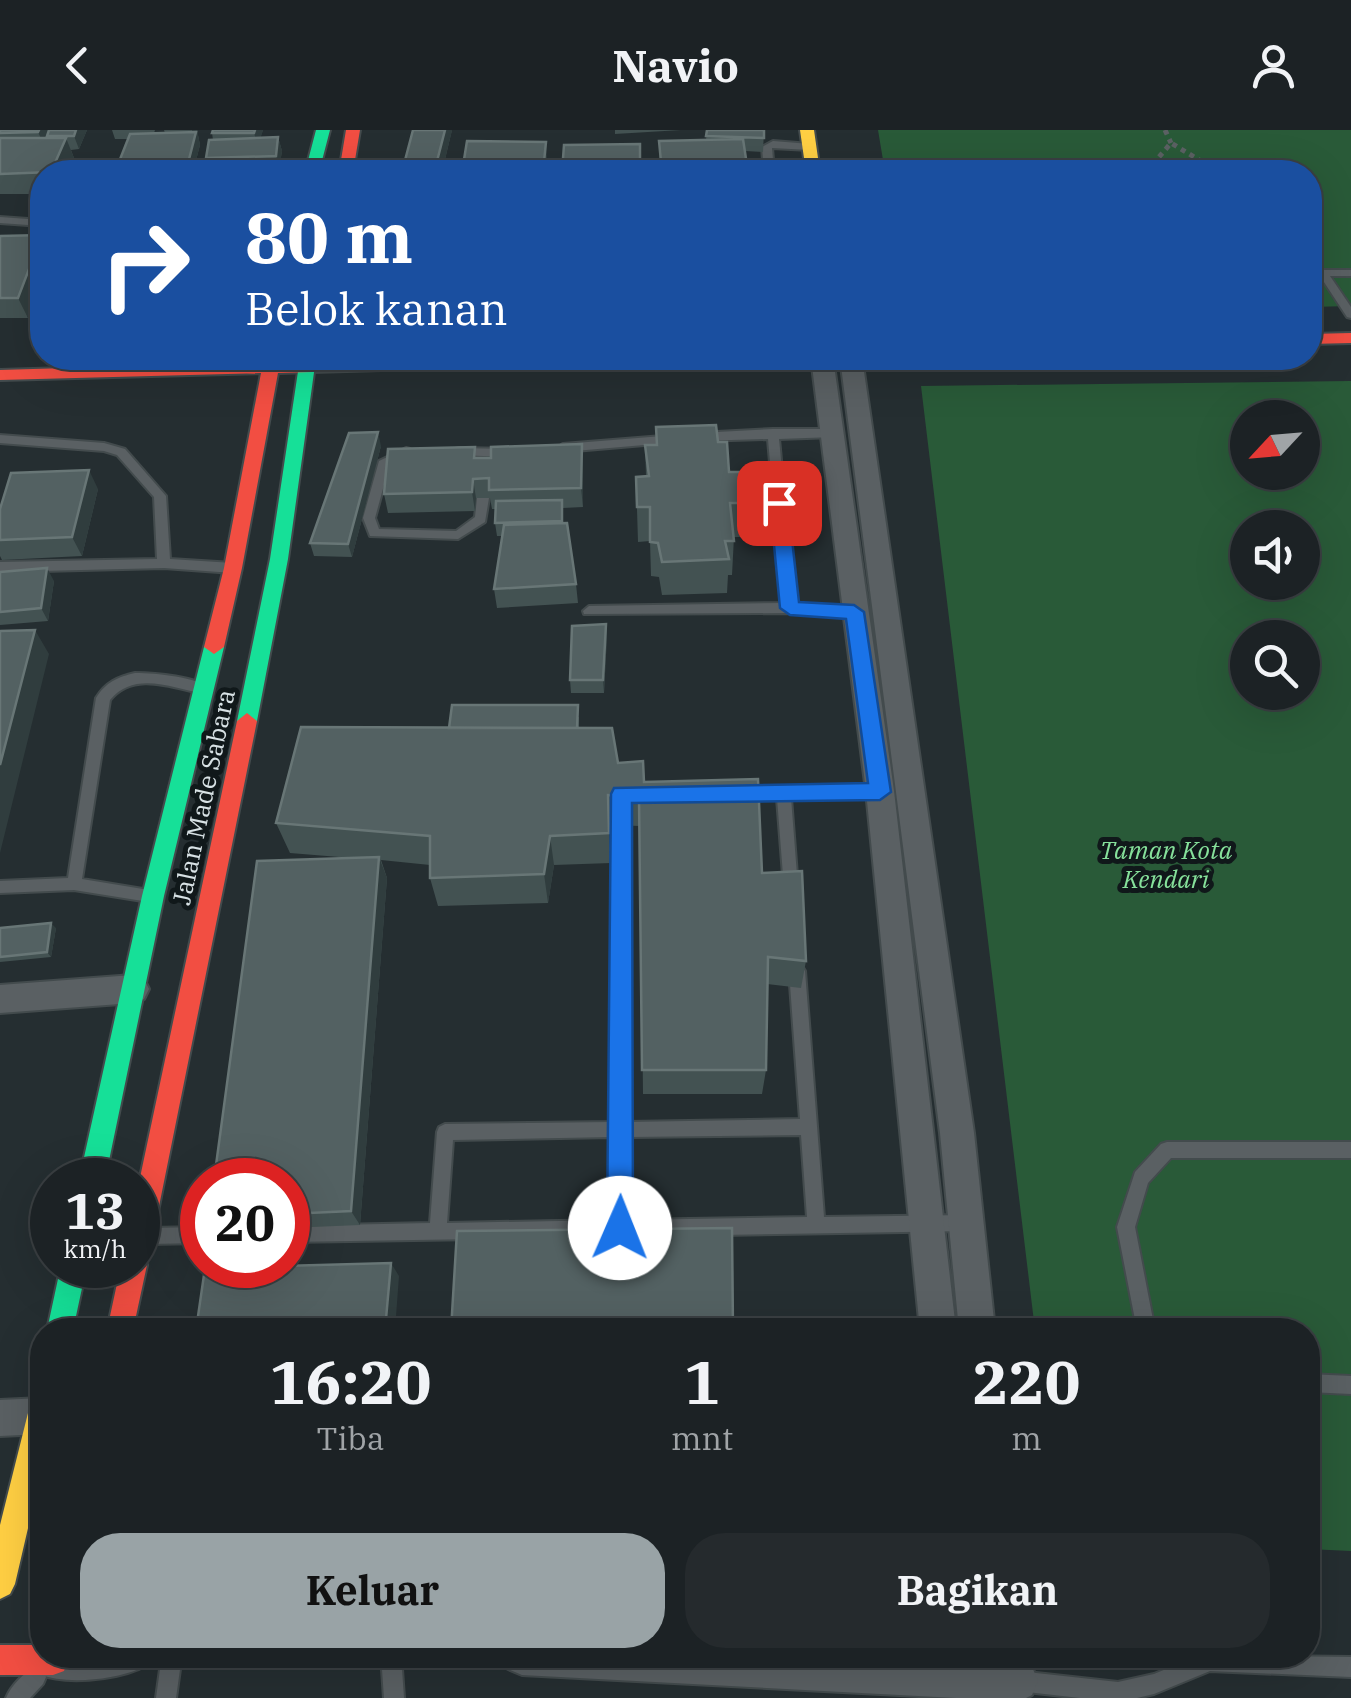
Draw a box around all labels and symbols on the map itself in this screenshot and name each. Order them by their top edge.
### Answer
north arrow [1230,400,1320,490]
pin [737,461,822,546]
street label: Jalan Made Sabara [164,686,242,908]
park label: Taman Kota Kendari [1100,833,1233,895]
speed limit sign: 20 [180,1158,310,1288]
position arrow [568,1176,672,1280]

